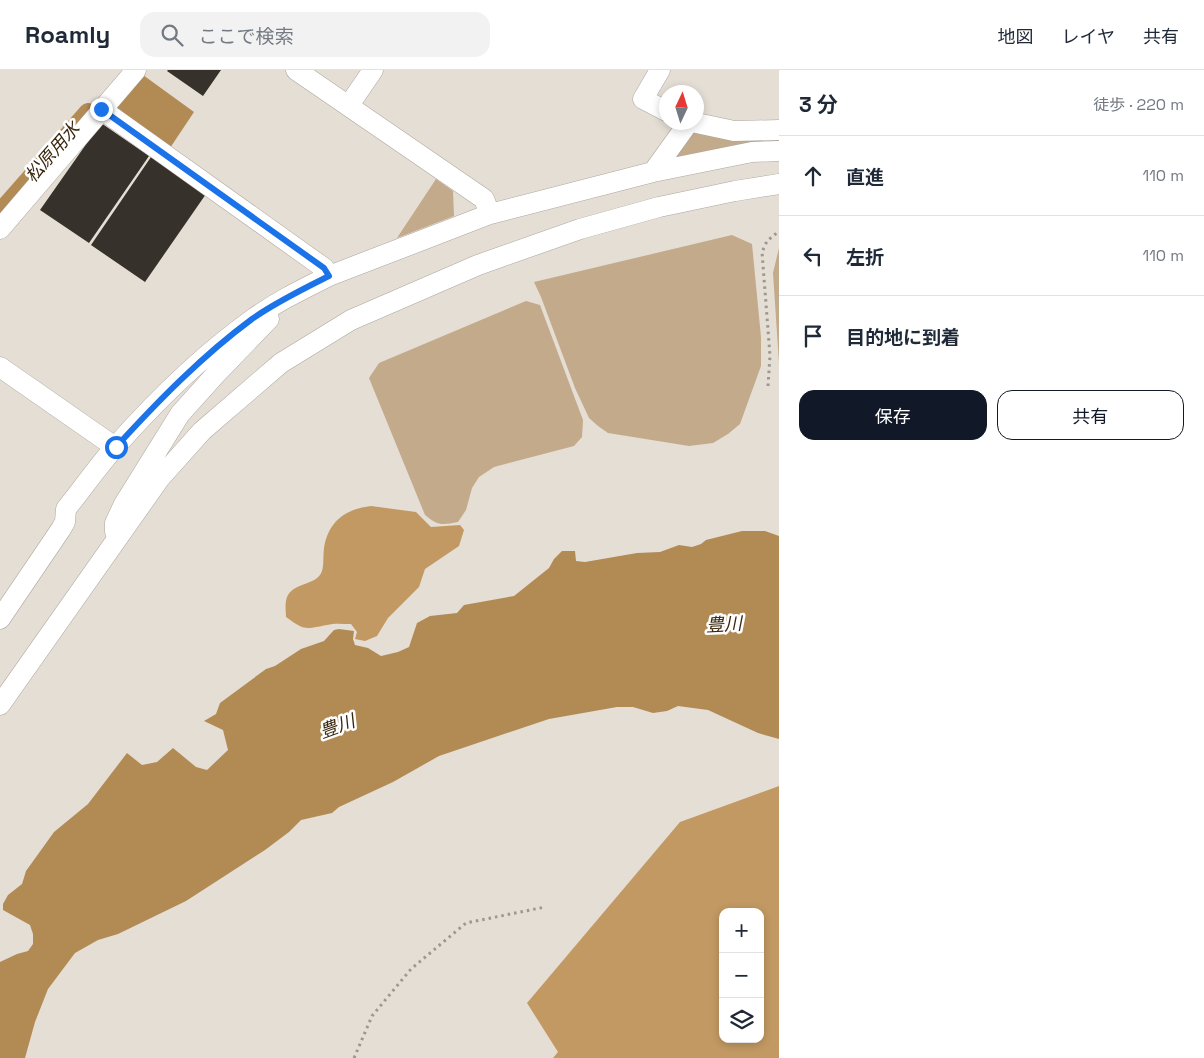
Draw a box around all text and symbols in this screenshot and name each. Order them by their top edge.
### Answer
search box [140,12,490,57]
text: Roamly [25,19,110,50]
icon: search [158,21,186,49]
text: ここで検索 [198,24,293,49]
text: 地図 [998,25,1034,48]
text: レイヤ [1062,25,1115,48]
text: 共有 [1143,25,1179,48]
north arrow [659,85,704,130]
text: 3 分 [799,91,838,118]
text: 徒歩 · 220 m [1093,94,1184,115]
route end [90,98,113,121]
water label: 松原用水 [20,116,86,187]
icon: ahead [799,162,827,190]
text: 直進 [846,165,884,190]
text: 110 m [1142,165,1184,186]
icon: left [799,242,827,270]
text: 左折 [846,245,884,270]
text: 110 m [1142,245,1184,266]
icon: arrive [799,322,827,350]
text: 目的地に到着 [846,325,960,350]
button: 保存 [799,390,987,440]
button: 共有 [997,390,1184,440]
route start [105,436,128,459]
water label: 豊川 [705,611,745,636]
water label: 豊川 [316,708,360,743]
map controls [719,908,764,1043]
button: + [719,908,764,953]
button: − [719,953,764,998]
button: layers [719,998,764,1043]

